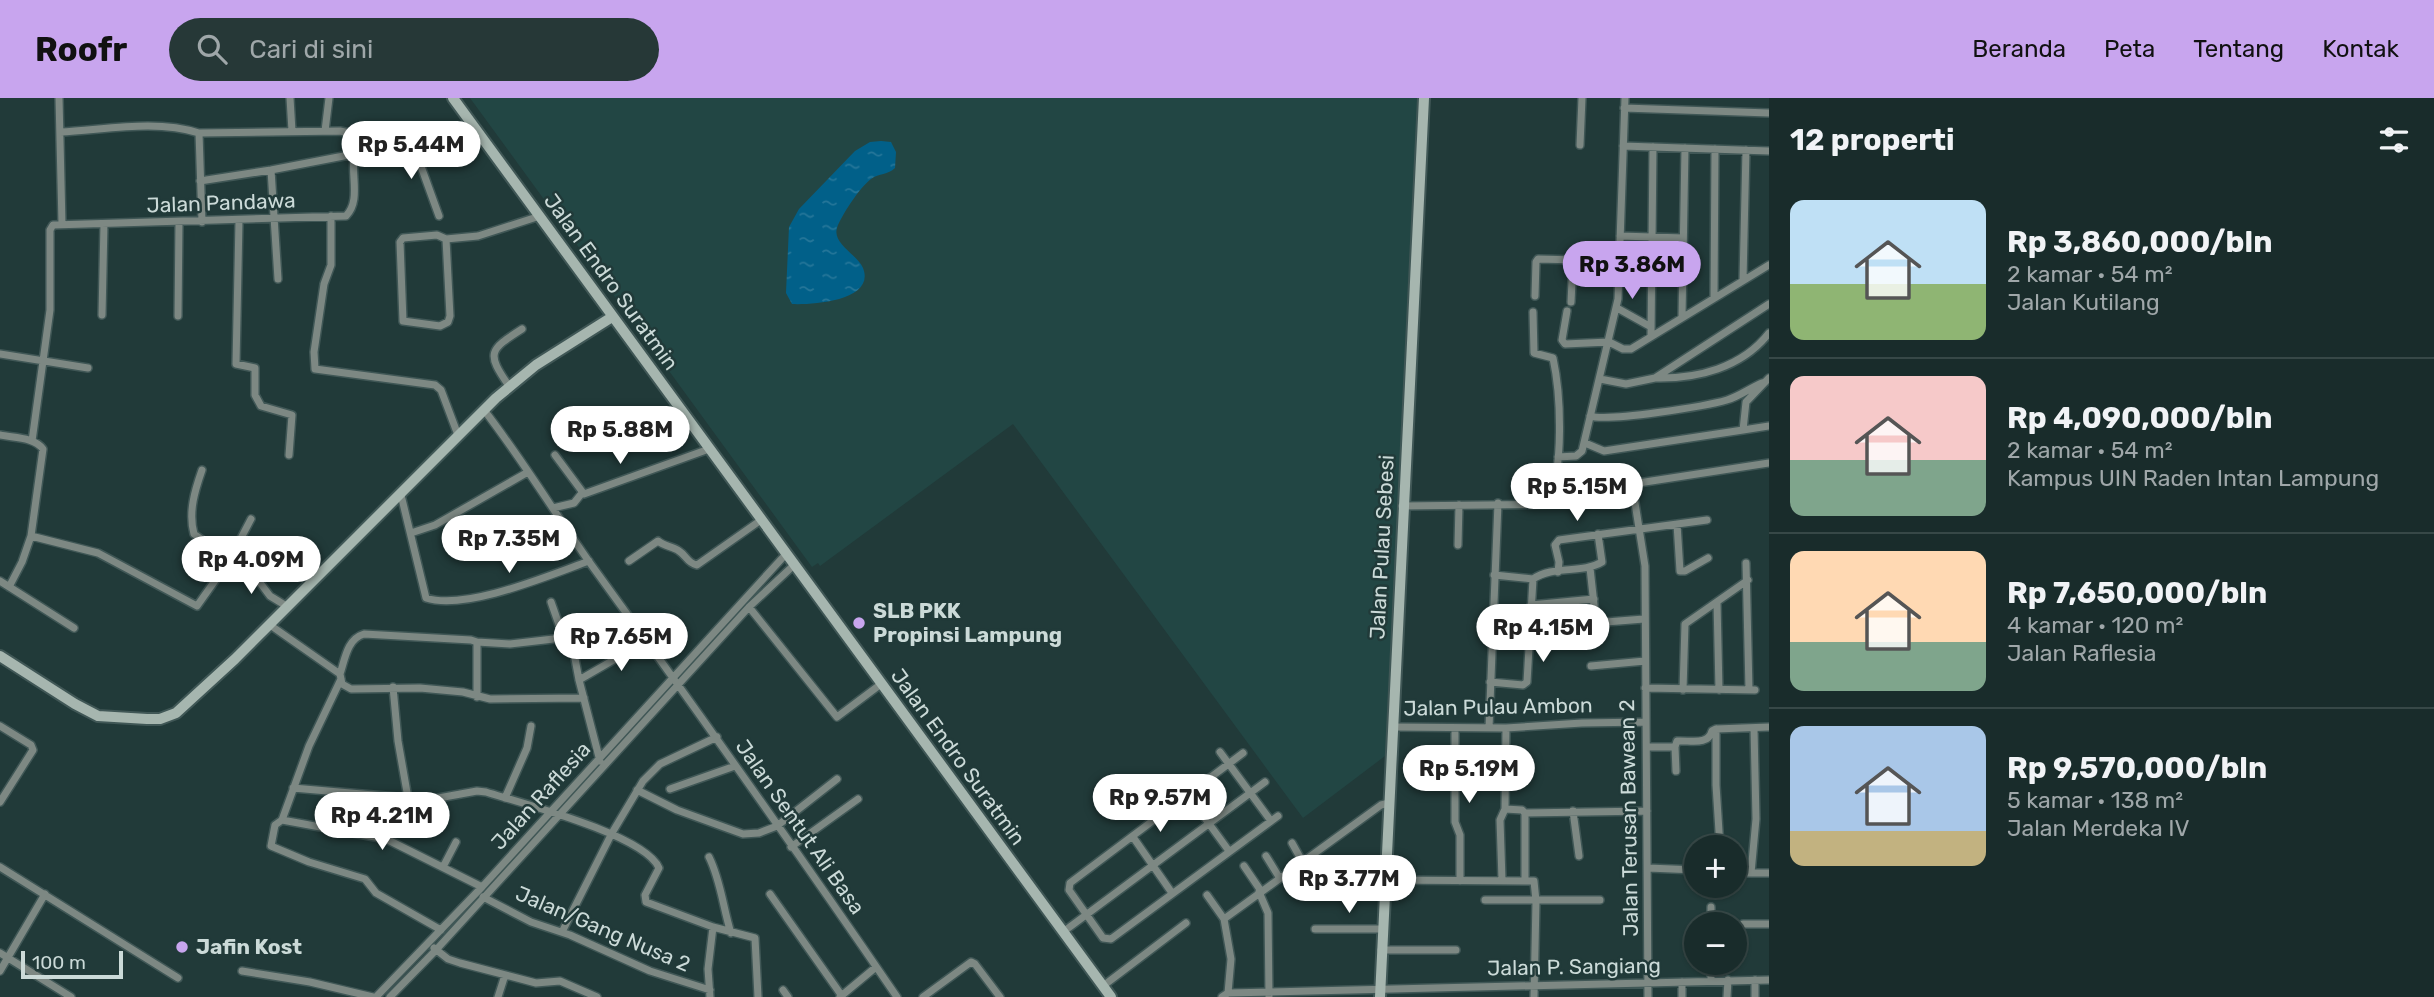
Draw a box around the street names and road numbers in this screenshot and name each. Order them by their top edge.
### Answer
street label: Jalan Pandawa [146,187,296,218]
street label: Jalan Endro Suratmin [539,189,684,375]
street label: Jalan Pulau Sebesi [1364,454,1399,640]
street label: Jalan Endro Suratmin [886,664,1031,850]
street label: Jalan Pulau Ambon [1403,692,1593,721]
street label: Jalan Terusan Bawean 2 [1614,699,1643,937]
street label: Jalan Sentut Ali Basa [731,734,870,919]
street label: Jalan Raflesia [486,737,596,855]
street label: Jalan/Gang Nusa 2 [512,880,694,977]
street label: Jalan P. Sangiang [1487,952,1661,981]

